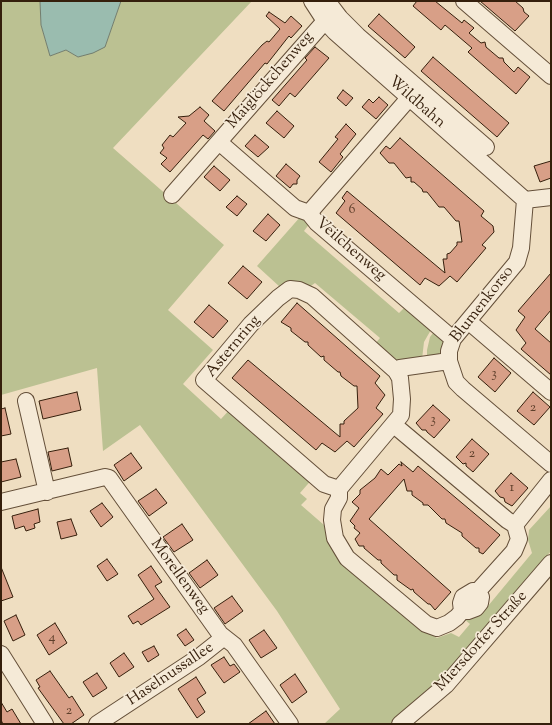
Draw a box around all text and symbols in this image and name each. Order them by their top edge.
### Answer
street label: Maiglöckchenweg [224,28,318,134]
street label: Wildbahn [383,73,449,133]
house number: 6 [349,203,355,219]
street label: Veilchenweg [311,214,389,286]
street label: Blumenkorso [447,263,519,347]
street label: Asternring [202,312,266,382]
house number: 3 [491,367,497,383]
house number: 2 [530,401,536,417]
house number: 3 [430,413,436,429]
house number: 2 [469,447,475,463]
house number: 1 [510,481,514,497]
street label: Morellenweg [145,536,213,618]
street label: Miersdorfer Straße [432,588,532,696]
house number: 4 [48,631,56,647]
street label: Haselnussallee [124,639,218,711]
house number: 2 [66,704,72,720]

